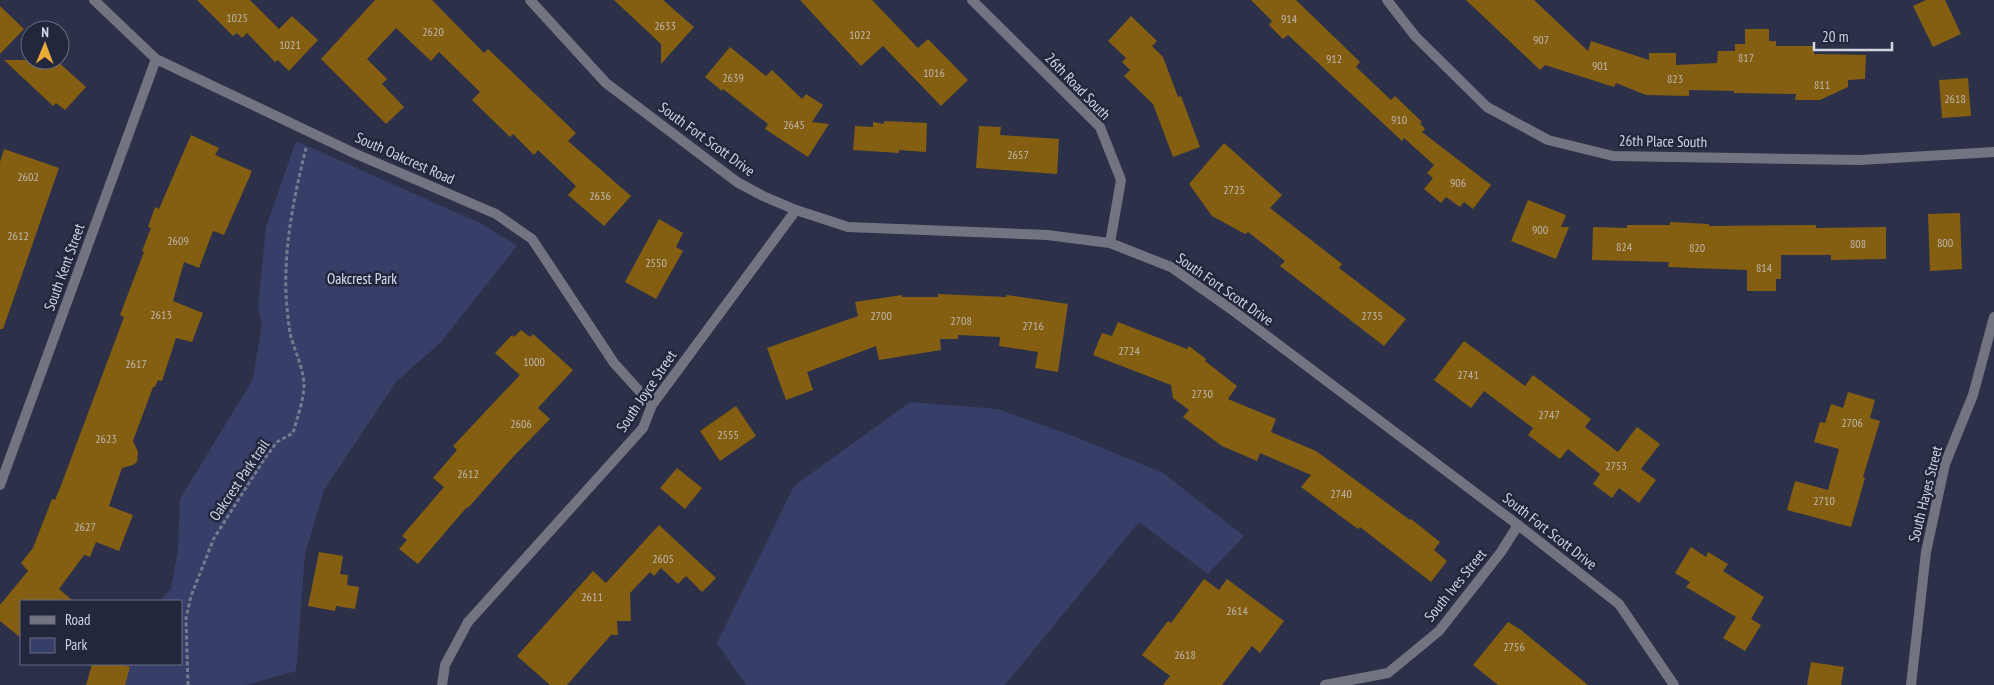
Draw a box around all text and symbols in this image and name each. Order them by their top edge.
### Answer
house number: 1025 [226,10,248,25]
house number: 914 [1281,11,1298,26]
house number: 2633 [654,18,676,33]
north arrow [20,20,70,70]
scale bar [1814,20,1892,52]
text: N [41,23,49,41]
house number: 2620 [422,24,444,39]
house number: 1022 [849,27,871,42]
text: 20 m [1822,27,1848,46]
house number: 907 [1533,32,1549,47]
house number: 1021 [279,37,301,52]
street label: 26th Road South [1041,48,1115,124]
house number: 817 [1738,50,1754,65]
house number: 912 [1326,51,1342,66]
house number: 901 [1592,58,1608,73]
house number: 1016 [923,65,945,80]
house number: 2639 [722,70,744,85]
house number: 823 [1667,71,1683,86]
house number: 811 [1814,77,1830,92]
house number: 2618 [1944,91,1966,106]
street label: South Fort Scott Drive [655,98,759,180]
house number: 910 [1391,112,1407,127]
house number: 2645 [783,117,805,132]
street label: South Oakcrest Road [352,128,458,188]
street label: 26th Place South [1619,131,1707,151]
house number: 2657 [1007,147,1029,162]
house number: 2602 [17,169,39,184]
house number: 906 [1450,175,1466,190]
house number: 2725 [1223,182,1245,197]
house number: 2636 [589,188,611,203]
street label: South Kent Street [39,221,89,313]
house number: 900 [1532,222,1548,237]
house number: 2612 [7,228,29,243]
house number: 2609 [167,233,189,248]
house number: 800 [1937,235,1953,250]
house number: 808 [1850,236,1866,251]
house number: 824 [1616,239,1633,254]
house number: 820 [1689,240,1705,255]
street label: South Fort Scott Drive [1173,248,1277,330]
house number: 2550 [645,255,667,270]
house number: 814 [1756,260,1773,275]
park label: Oakcrest Park [327,269,397,288]
house number: 2613 [150,307,172,322]
house number: 2700 [870,308,892,323]
house number: 2735 [1361,308,1383,323]
house number: 2708 [950,313,972,328]
house number: 2716 [1022,318,1044,333]
house number: 2724 [1118,343,1140,358]
street label: South Joyce Street [612,347,680,435]
house number: 1000 [523,354,545,369]
house number: 2617 [125,356,147,371]
house number: 2741 [1457,367,1479,382]
house number: 2730 [1191,386,1213,401]
house number: 2747 [1538,407,1560,422]
house number: 2706 [1841,415,1863,430]
house number: 2606 [510,416,532,431]
house number: 2555 [717,427,739,442]
house number: 2623 [95,431,117,446]
street label: Oakcrest Park trail [205,435,273,524]
street label: South Hayes Street [1904,444,1946,544]
house number: 2753 [1605,458,1627,473]
house number: 2612 [457,466,479,481]
house number: 2740 [1330,486,1352,501]
street label: South Fort Scott Drive [1499,488,1601,574]
house number: 2710 [1813,493,1835,508]
house number: 2627 [74,519,96,534]
street label: South Ives Street [1420,545,1490,625]
house number: 2605 [652,551,674,566]
house number: 2611 [581,589,603,604]
legend [20,600,182,665]
house number: 2614 [1226,603,1248,618]
text: Road [65,610,91,629]
text: Park [65,635,87,654]
house number: 2756 [1503,639,1525,654]
house number: 2618 [1174,647,1196,662]

